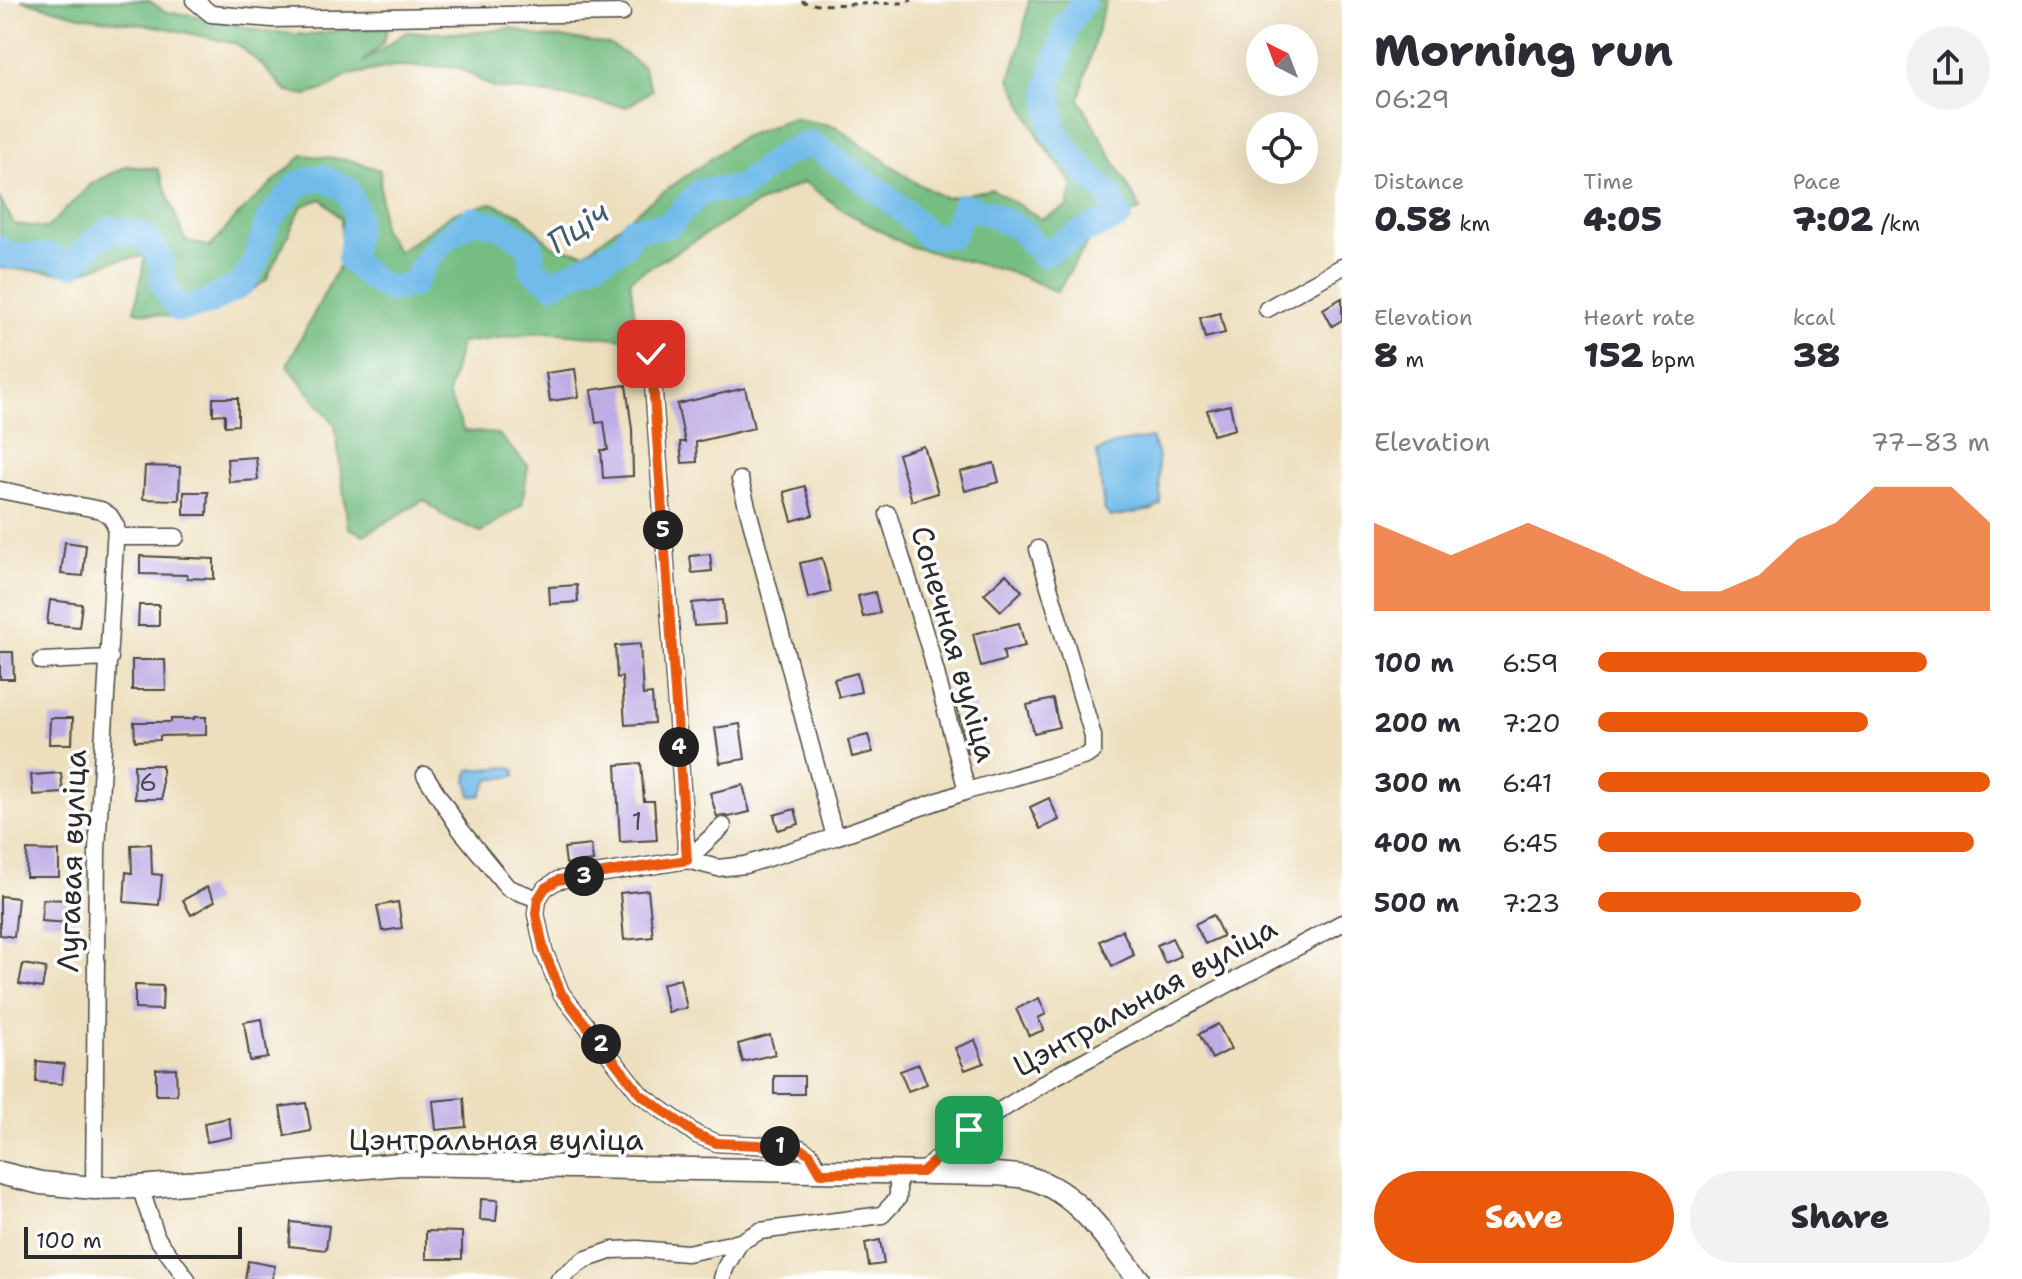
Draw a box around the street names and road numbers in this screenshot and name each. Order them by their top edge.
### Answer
street label: Сонечная вуліца [901,521,1008,767]
street label: Лугавая вуліца [47,748,96,973]
street label: Цэнтральная вуліца [1006,907,1284,1086]
street label: Цэнтральная вуліца [348,1119,644,1160]

